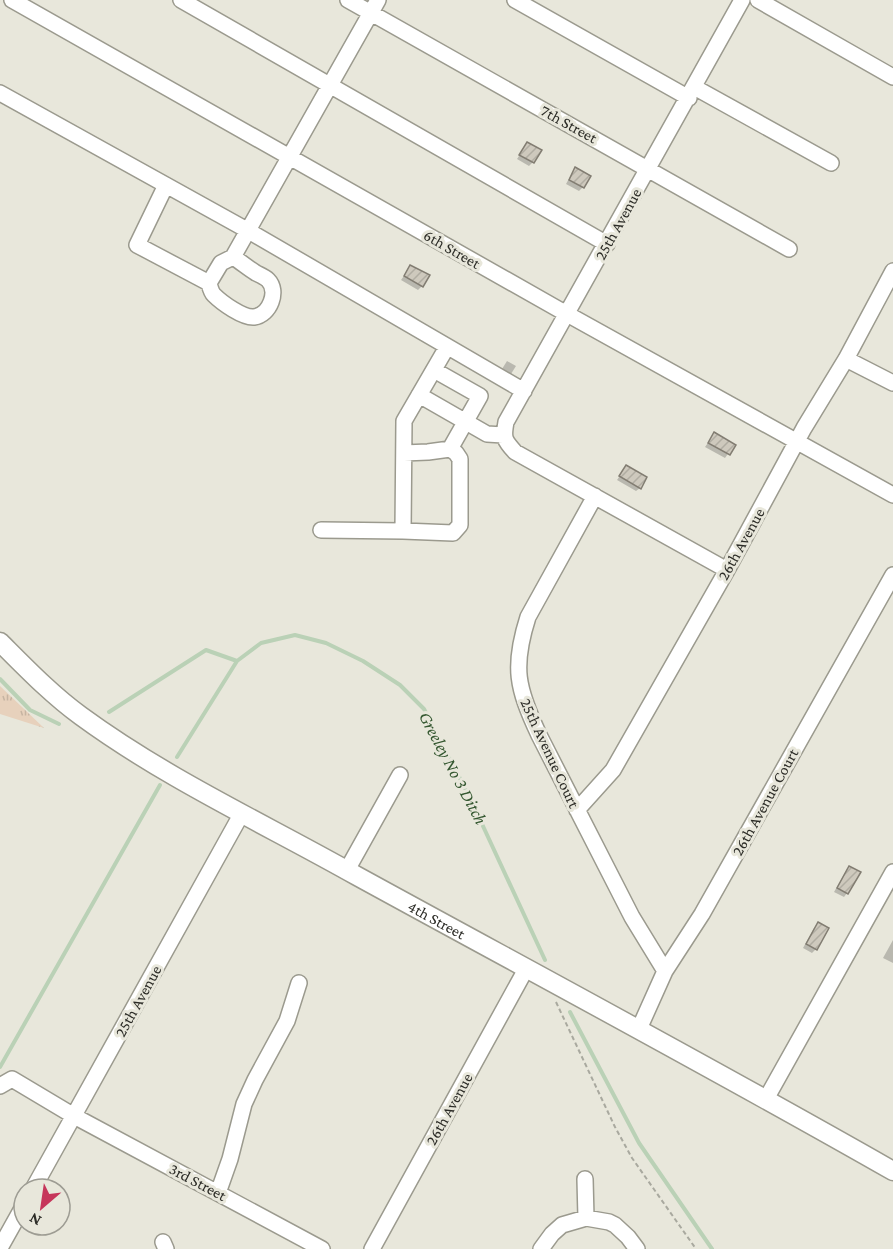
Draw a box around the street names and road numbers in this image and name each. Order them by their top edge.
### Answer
street label: 7th Street [538,102,601,147]
street label: 25th Avenue [591,185,645,263]
street label: 6th Street [421,226,484,272]
street label: 26th Avenue [714,505,768,583]
street label: 25th Avenue Court [517,696,583,811]
street label: 26th Avenue Court [729,745,802,858]
street label: 4th Street [405,897,469,942]
street label: 25th Avenue [111,962,165,1040]
street label: 26th Avenue [422,1070,476,1148]
street label: 3rd Street [167,1160,230,1204]

